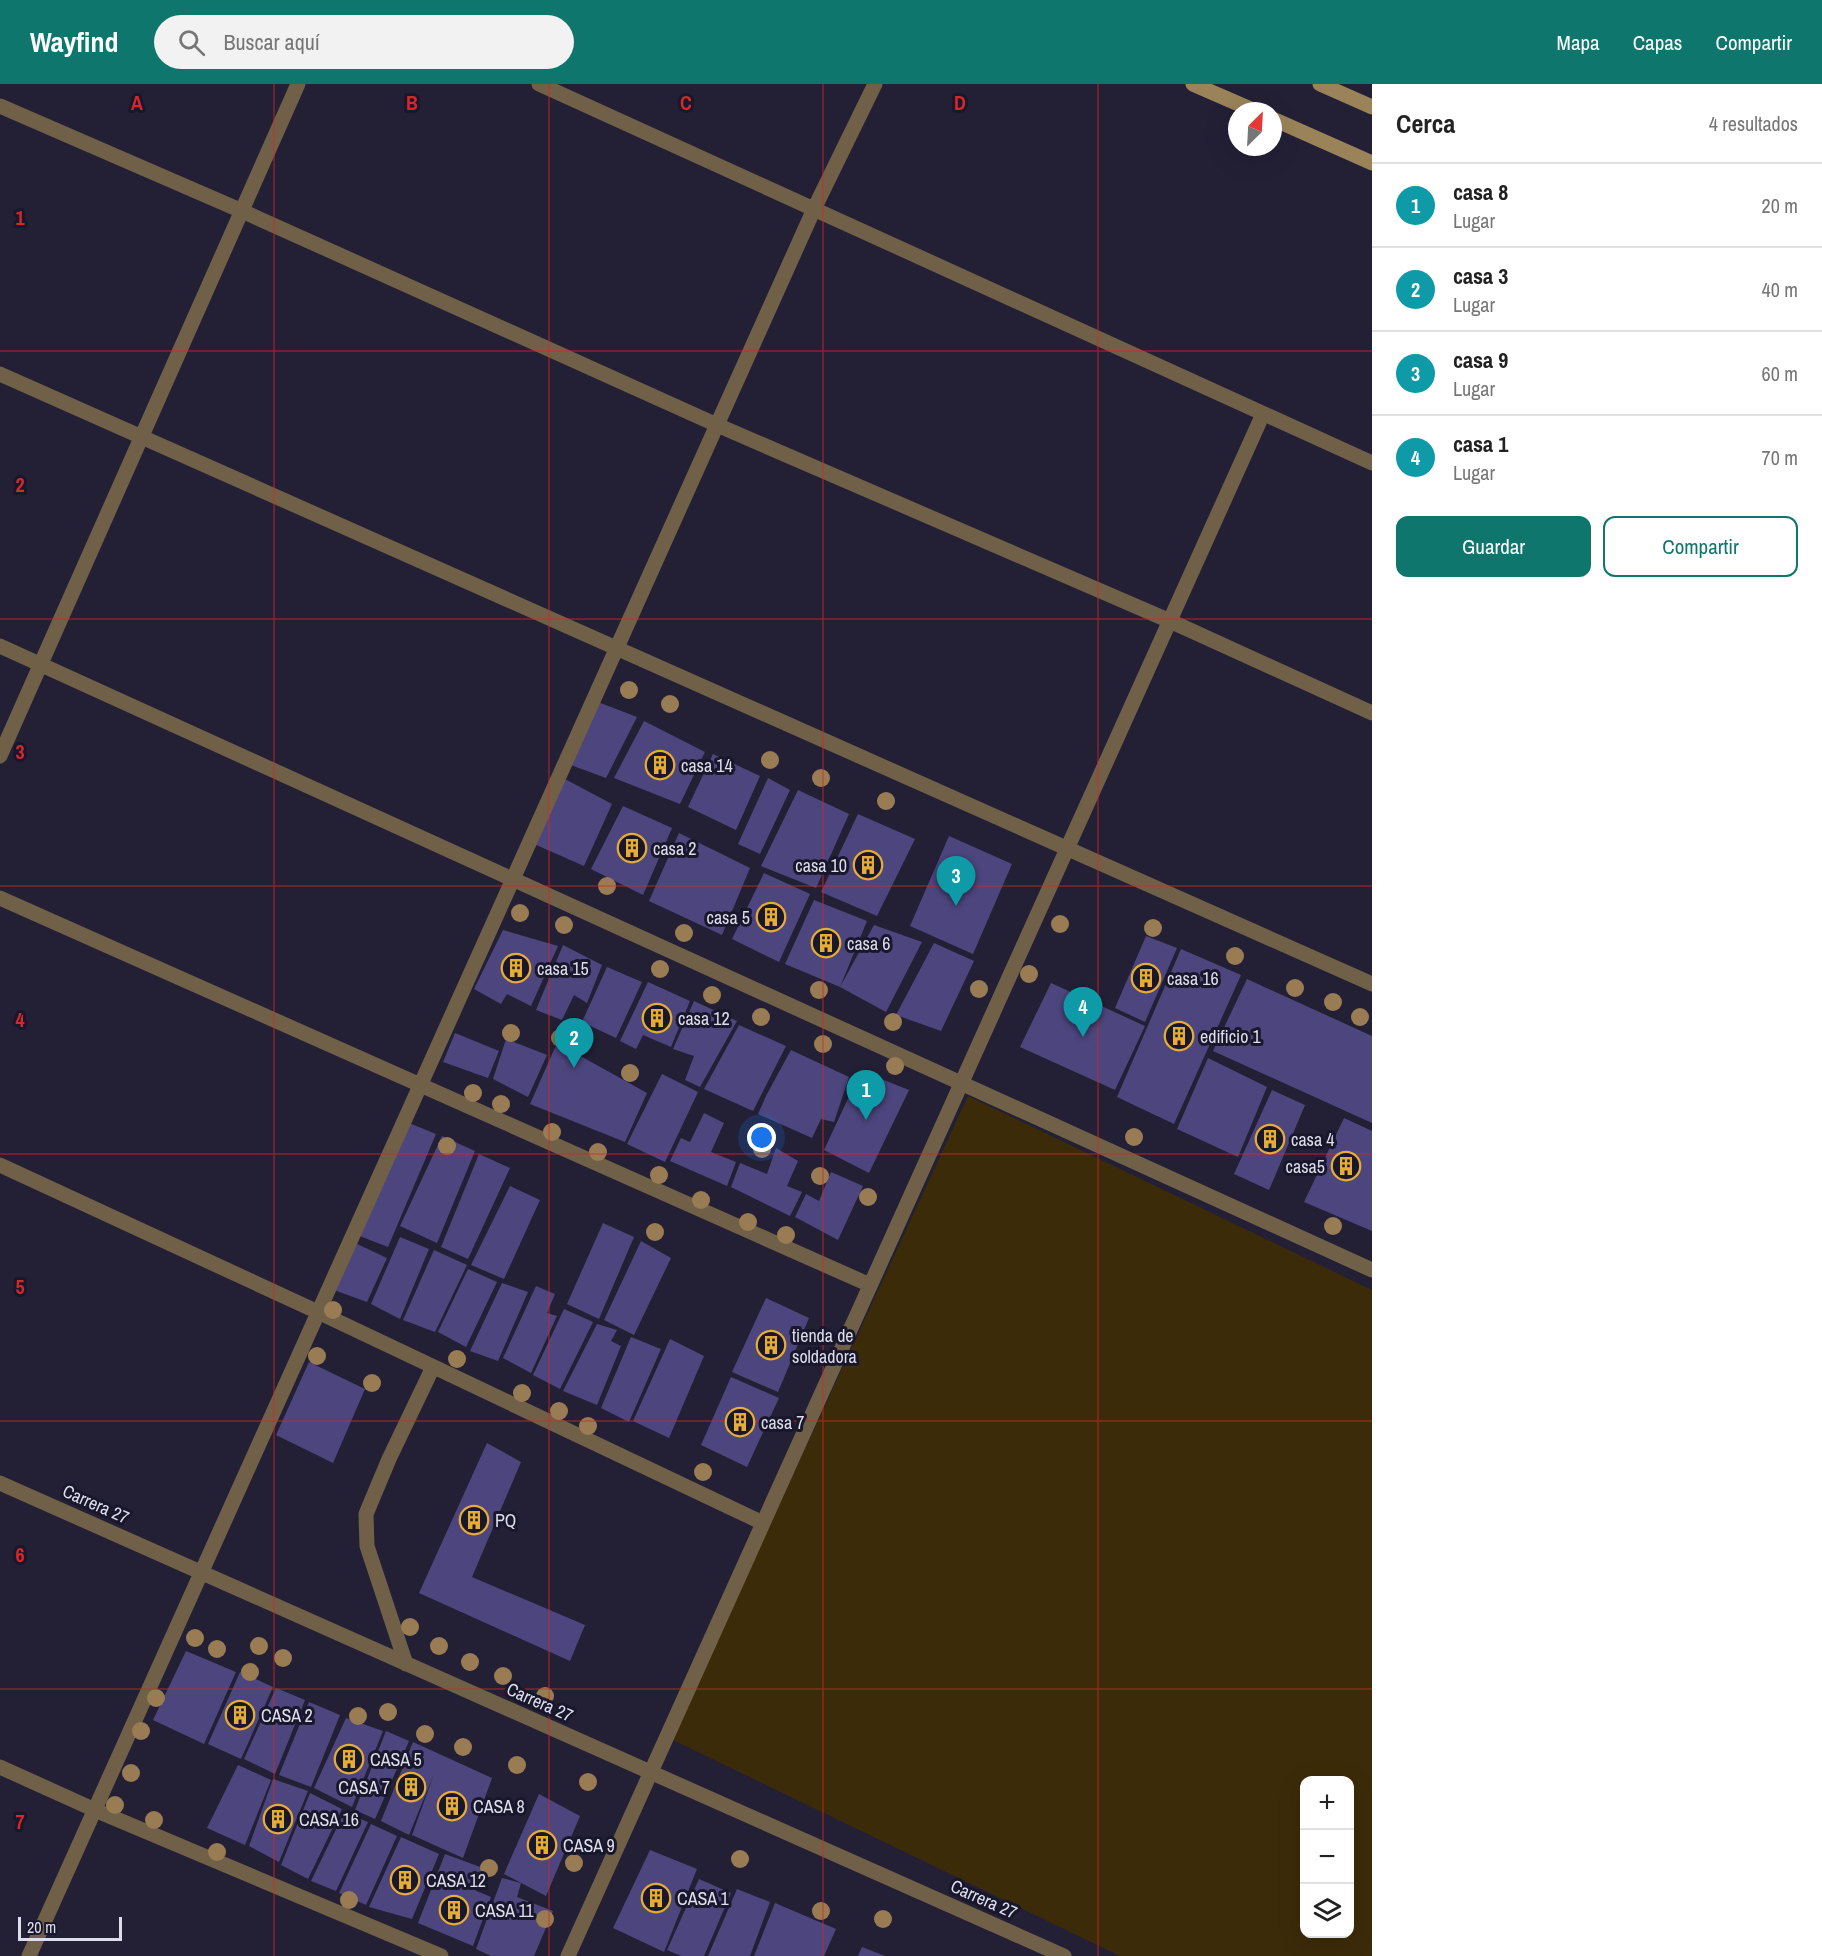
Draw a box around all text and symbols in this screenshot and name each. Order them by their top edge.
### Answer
search box [154,15,574,69]
text: Wayfind [30,23,118,61]
icon: search [175,26,208,59]
text: Buscar aquí [223,27,320,57]
text: Mapa [1557,28,1600,57]
text: Capas [1633,28,1682,57]
text: Compartir [1715,28,1792,57]
text: A [131,89,143,116]
text: B [406,89,418,116]
text: C [680,89,692,116]
text: D [954,89,966,116]
north arrow [1228,102,1282,156]
text: Cerca [1396,106,1455,141]
text: 4 resultados [1709,110,1798,137]
text: casa 8 [1453,177,1508,207]
text: 1 [1411,192,1420,219]
text: 20 m [1762,192,1798,219]
text: 1 [15,204,25,231]
text: Lugar [1453,207,1495,234]
text: casa 3 [1453,261,1508,291]
text: 2 [1411,276,1420,303]
text: 40 m [1762,276,1798,303]
text: Lugar [1453,291,1495,318]
text: casa 9 [1453,345,1508,375]
text: 3 [1411,360,1420,387]
text: 60 m [1762,360,1798,387]
text: Lugar [1453,375,1495,402]
text: casa 1 [1453,429,1508,459]
text: 4 [1411,444,1420,471]
text: 70 m [1762,444,1798,471]
text: Lugar [1453,459,1495,486]
text: 2 [15,471,25,498]
button: Guardar [1396,516,1591,577]
button: Compartir [1603,516,1798,577]
text: 3 [15,738,25,765]
building icon: casa 14 [644,749,676,781]
place label: casa 14 [681,753,733,778]
building icon: casa 2 [616,832,648,864]
place label: casa 2 [653,836,697,861]
building icon: casa 10 [852,849,884,881]
place label: casa 10 [795,853,847,878]
pin: 3 [936,856,976,906]
building icon: casa 5 [755,901,787,933]
place label: casa 5 [707,905,750,930]
building icon: casa 6 [810,927,842,959]
place label: casa 6 [847,931,891,956]
building icon: casa 15 [500,952,532,984]
place label: casa 15 [537,956,589,981]
building icon: casa 16 [1130,962,1162,994]
place label: casa 16 [1167,966,1219,991]
pin: 4 [1064,988,1102,1037]
building icon: casa 12 [641,1002,673,1034]
text: 4 [15,1006,25,1033]
place label: casa 12 [678,1006,730,1031]
pin: 2 [554,1018,594,1068]
building icon: edificio 1 [1163,1020,1195,1052]
place label: edificio 1 [1200,1024,1262,1049]
pin: 1 [846,1070,886,1120]
your location [747,1123,776,1152]
building icon: casa 4 [1254,1123,1286,1155]
place label: casa 4 [1291,1127,1335,1152]
building icon: casa5 [1330,1150,1362,1182]
place label: casa5 [1286,1154,1325,1179]
text: 5 [15,1273,25,1300]
place label: tienda de soldadora [792,1323,857,1369]
building icon: tienda de soldadora [755,1329,787,1361]
building icon: casa 7 [724,1406,756,1438]
place label: casa 7 [761,1410,805,1435]
street label: Carrera 27 [59,1478,133,1530]
building icon: PQ [458,1504,490,1536]
place label: PQ [495,1508,516,1533]
text: 6 [15,1541,25,1568]
street label: Carrera 27 [503,1676,577,1728]
building icon: CASA 2 [224,1699,256,1731]
place label: CASA 2 [261,1703,313,1728]
building icon: CASA 5 [333,1743,365,1775]
place label: CASA 5 [370,1747,422,1772]
building icon: CASA 7 [395,1771,427,1803]
place label: CASA 7 [338,1775,390,1800]
map controls [1300,1776,1354,1938]
button: + [1300,1776,1354,1830]
building icon: CASA 8 [436,1790,468,1822]
place label: CASA 8 [473,1794,525,1819]
building icon: CASA 16 [262,1803,294,1835]
place label: CASA 16 [299,1807,359,1832]
text: 7 [15,1808,25,1835]
building icon: CASA 9 [526,1829,558,1861]
button: − [1300,1830,1354,1884]
place label: CASA 9 [563,1833,615,1858]
building icon: CASA 12 [389,1864,421,1896]
place label: CASA 12 [426,1868,486,1893]
street label: Carrera 27 [947,1873,1021,1925]
building icon: CASA 1 [640,1882,672,1914]
button: layers [1300,1884,1354,1938]
place label: CASA 1 [677,1886,729,1911]
building icon: CASA 11 [438,1894,470,1926]
place label: CASA 11 [475,1898,535,1923]
scale bar [18,1914,122,1942]
text: 20 m [27,1916,56,1938]

